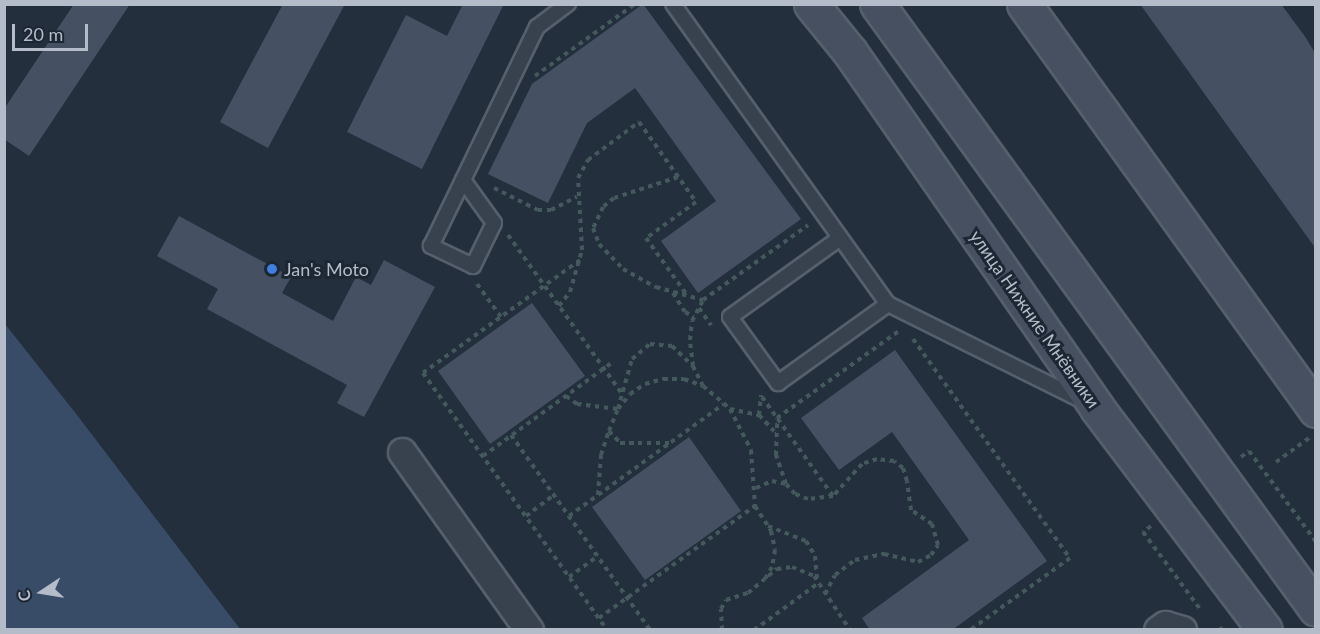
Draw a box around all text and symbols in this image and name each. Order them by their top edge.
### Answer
scale bar [15,12,92,50]
text: 20 m [23,23,63,45]
street label: улица Нижние Мнёвники [965,226,1105,412]
place label: Jan's Moto [284,258,369,280]
marker: Jan's Moto [265,262,279,276]
north arrow [12,562,72,622]
text: С [14,589,34,603]

